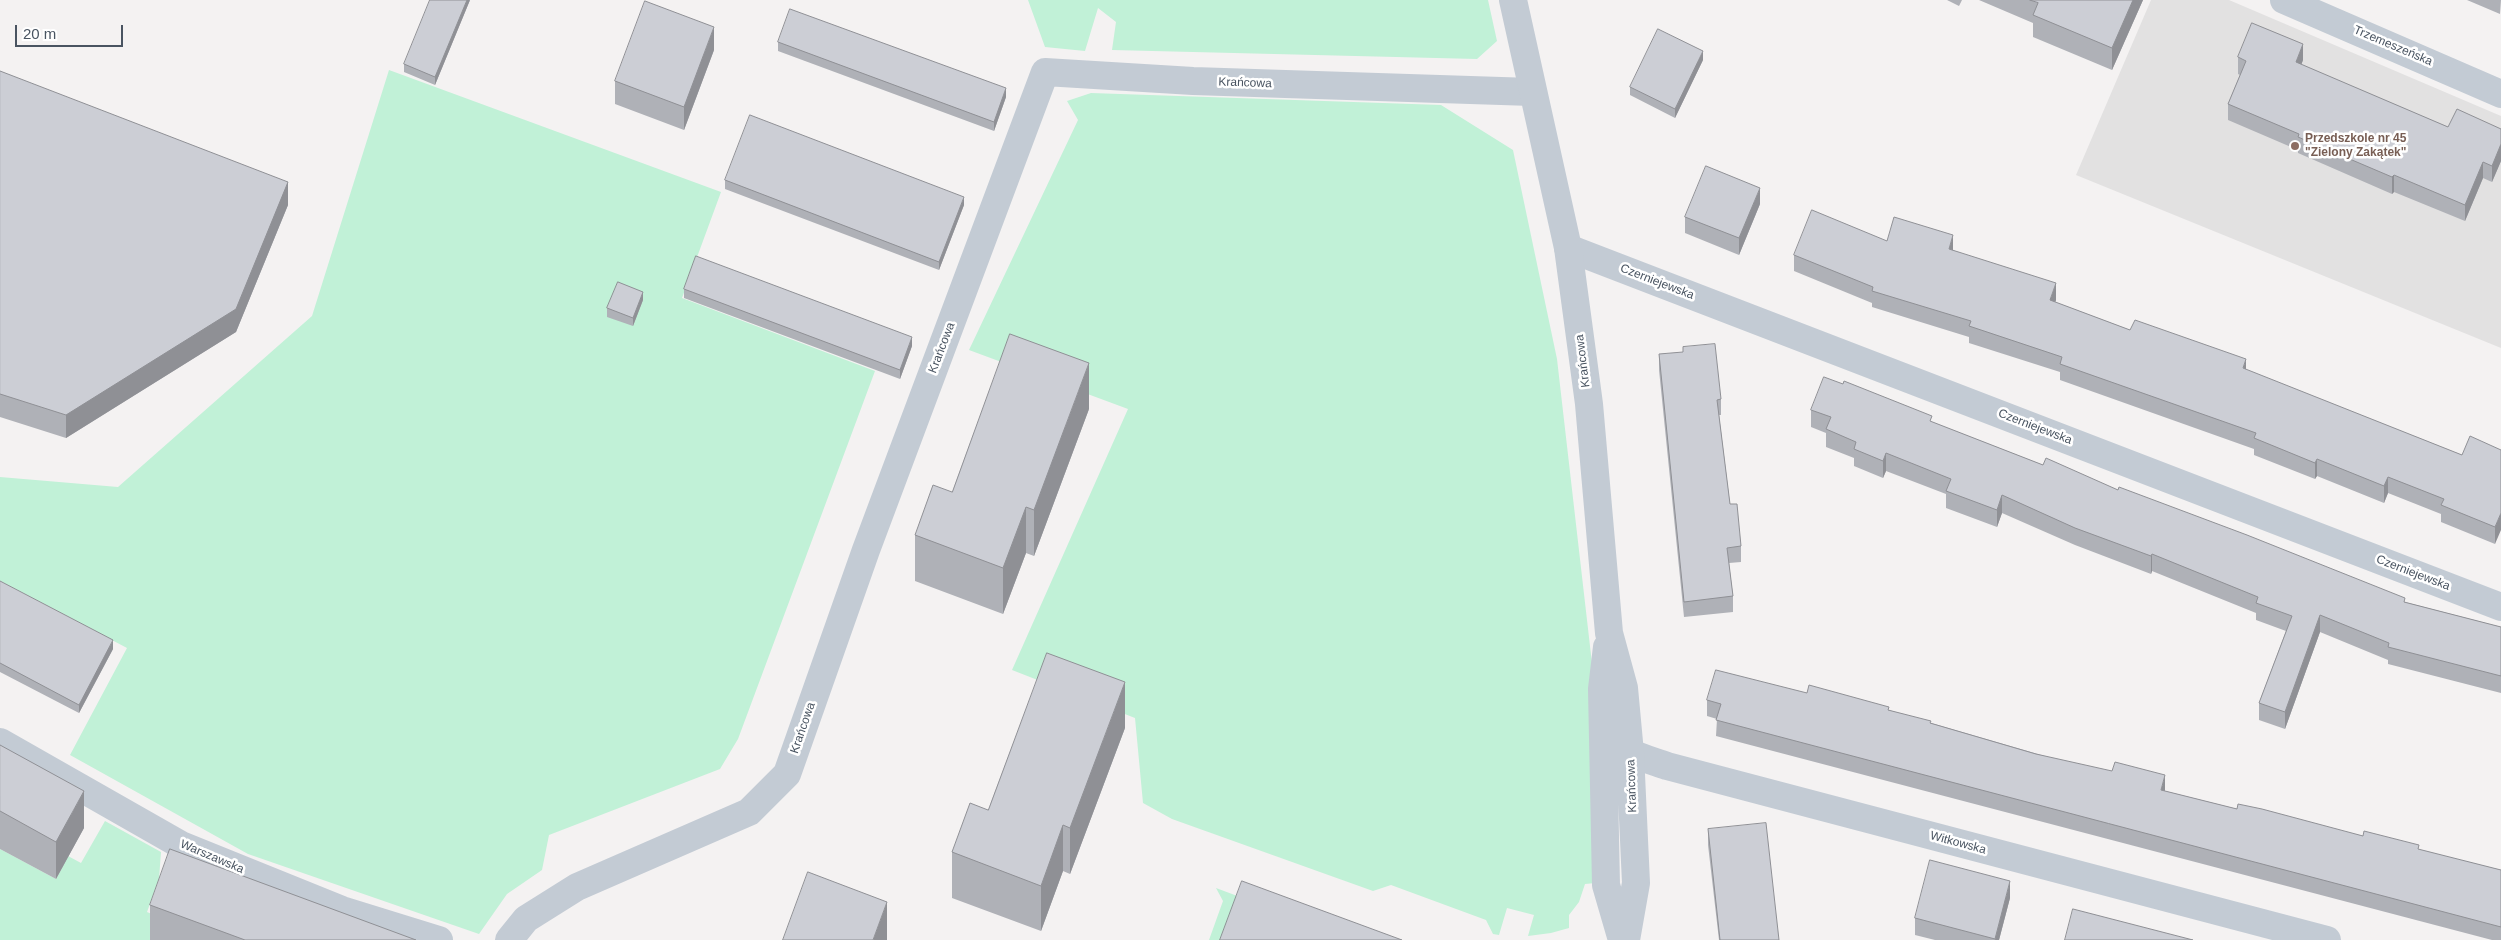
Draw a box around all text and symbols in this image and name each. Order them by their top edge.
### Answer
scale bar [18,15,125,47]
street label: Trzemeszeńska [2351,23,2435,69]
text: 20 m [23,25,56,42]
street label: Krańcowa [1218,75,1272,91]
place label: Przedszkole nr 45 "Zielony Zakątek" [2305,132,2406,160]
marker: Przedszkole nr 45 "Zielony Zakątek" [2289,140,2301,152]
street label: Czerniejewska [1618,261,1696,303]
street label: Krańcowa [926,321,958,375]
street label: Krańcowa [1573,334,1593,388]
street label: Czerniejewska [1996,406,2074,448]
street label: Czerniejewska [2374,552,2452,594]
street label: Krańcowa [788,700,818,756]
street label: Krańcowa [1624,759,1640,813]
street label: Witkowska [1928,829,1988,857]
street label: Warszawska [178,837,246,877]

